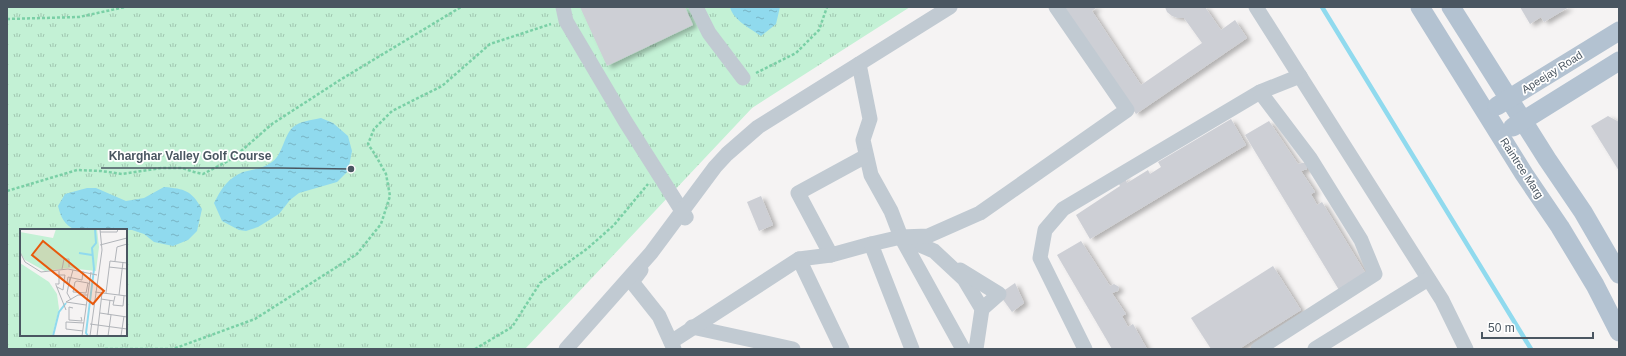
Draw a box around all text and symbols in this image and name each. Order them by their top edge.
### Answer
street label: Apeejay Road [1520,49,1584,95]
street label: Raintree Marg [1498,136,1546,200]
callout: Kharghar Valley Golf Course [101,144,280,168]
text: Kharghar Valley Golf Course [109,149,272,163]
inset map [20,229,127,336]
scale bar [1482,314,1593,340]
text: 50 m [1488,321,1515,335]

